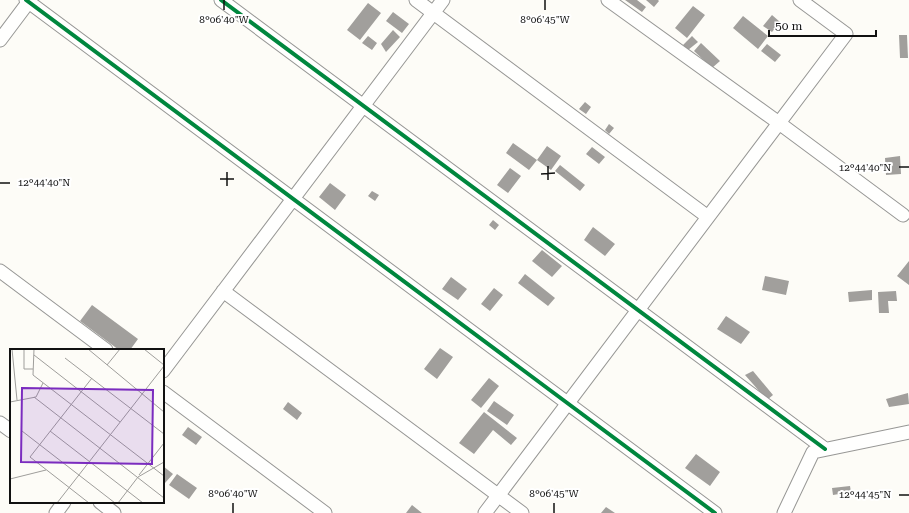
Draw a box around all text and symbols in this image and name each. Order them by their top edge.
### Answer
scale bar [769,12,876,38]
text: 8°06'40"W [199,14,250,25]
text: 8°06'45"W [520,14,571,25]
text: 50 m [775,19,802,33]
text: 12°44'40"N [839,162,891,173]
text: 12°44'40"N [18,177,70,188]
inset map [10,349,164,503]
text: 8°06'40"W [208,488,259,499]
text: 8°06'45"W [529,488,580,499]
text: 12°44'45"N [839,489,891,500]

